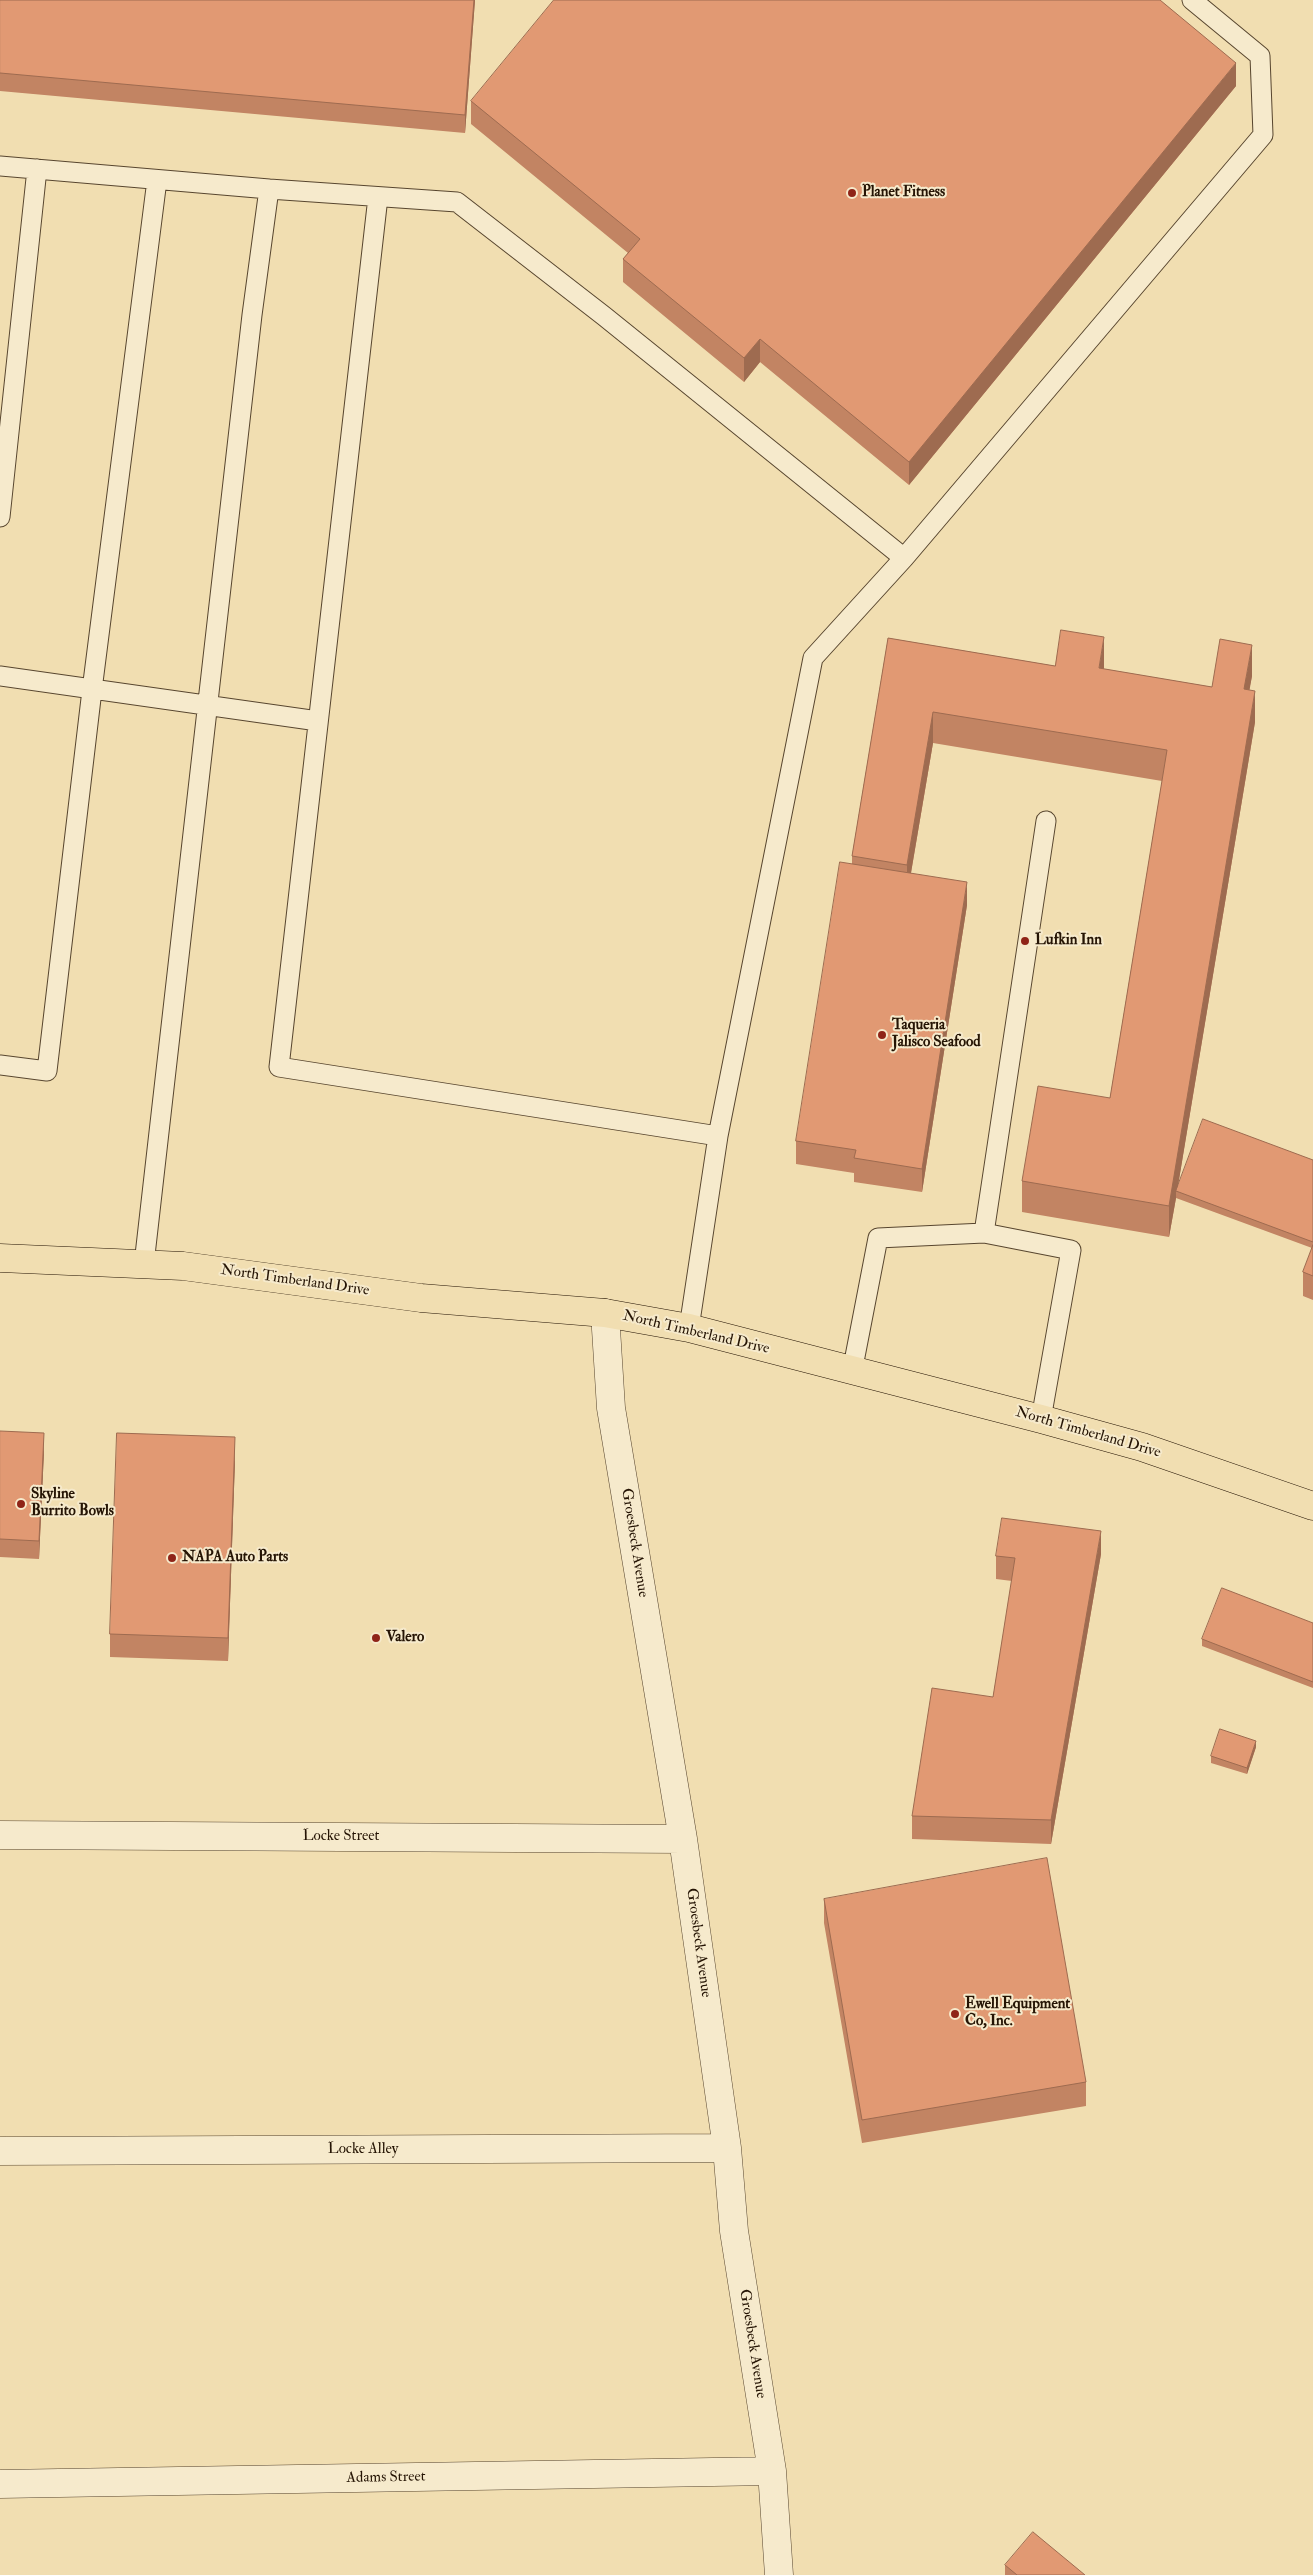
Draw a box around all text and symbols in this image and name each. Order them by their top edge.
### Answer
place label: Planet Fitness [862,184,945,202]
marker: Planet Fitness [846,187,858,199]
place label: Lufkin Inn [1035,932,1102,950]
marker: Lufkin Inn [1019,935,1031,947]
place label: Taqueria Jalisco Seafood [892,1017,981,1052]
marker: Taqueria Jalisco Seafood [876,1029,888,1041]
street label: North Timberland Drive [219,1262,371,1300]
street label: North Timberland Drive [621,1307,771,1359]
street label: North Timberland Drive [1013,1404,1163,1462]
place label: Skyline Burrito Bowls [31,1486,114,1521]
street label: Groesbeck Avenue [616,1487,652,1599]
marker: Skyline Burrito Bowls [15,1498,27,1510]
place label: NAPA Auto Parts [182,1549,288,1567]
marker: NAPA Auto Parts [166,1552,178,1564]
place label: Valero [386,1629,424,1647]
marker: Valero [370,1632,382,1644]
street label: Locke Street [303,1828,379,1846]
street label: Groesbeck Avenue [681,1887,715,1999]
place label: Ewell Equipment Co, Inc. [965,1996,1070,2031]
marker: Ewell Equipment Co, Inc. [949,2008,961,2020]
street label: Locke Alley [328,2141,398,2159]
street label: Groesbeck Avenue [734,2288,770,2400]
street label: Adams Street [346,2468,426,2488]

